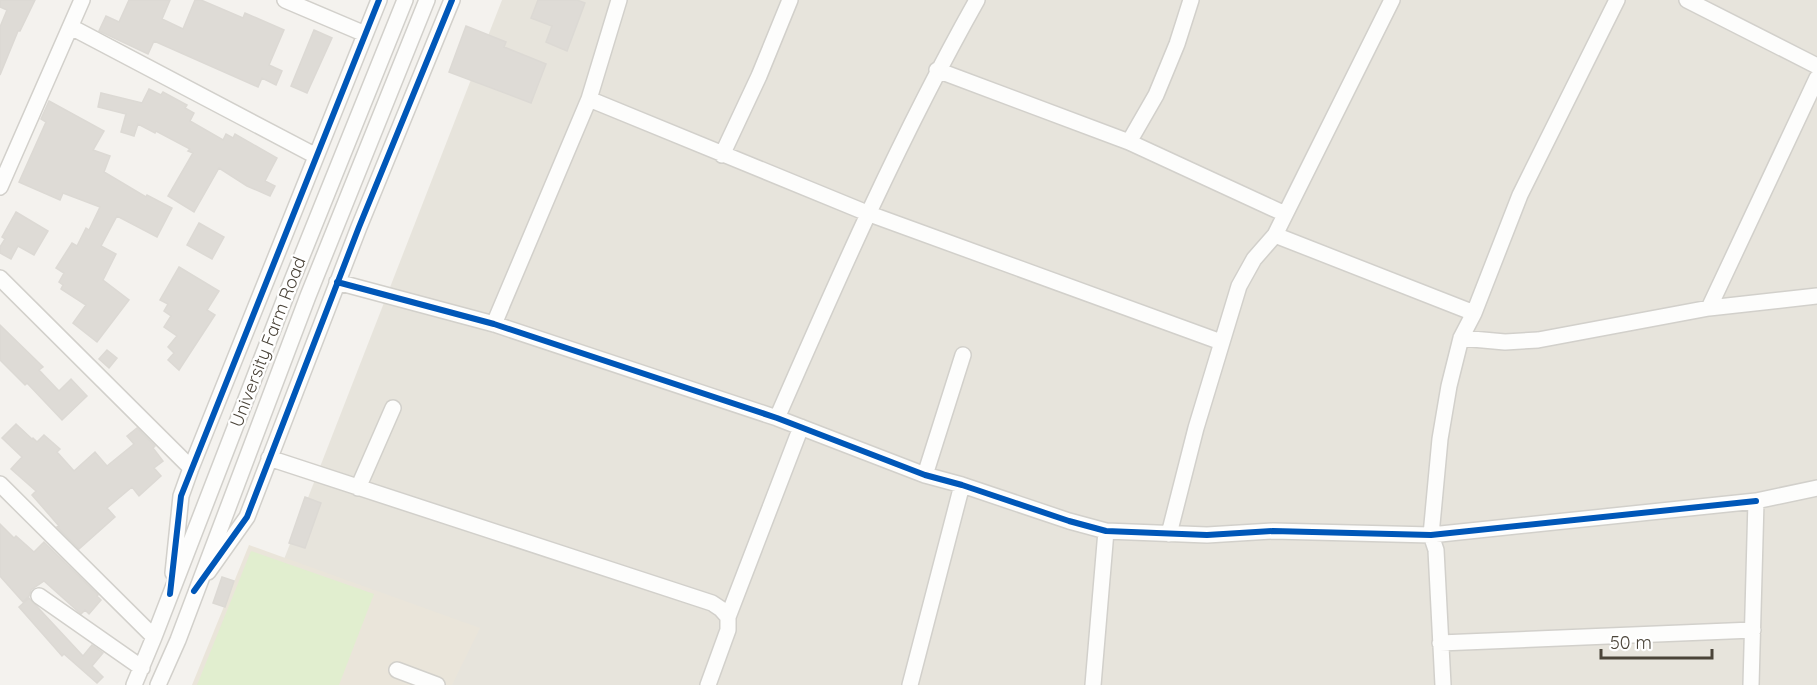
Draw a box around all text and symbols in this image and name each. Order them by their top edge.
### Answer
street label: University Farm Road [224,253,311,430]
scale bar [1601,622,1712,660]
text: 50 m [1610,631,1652,654]

